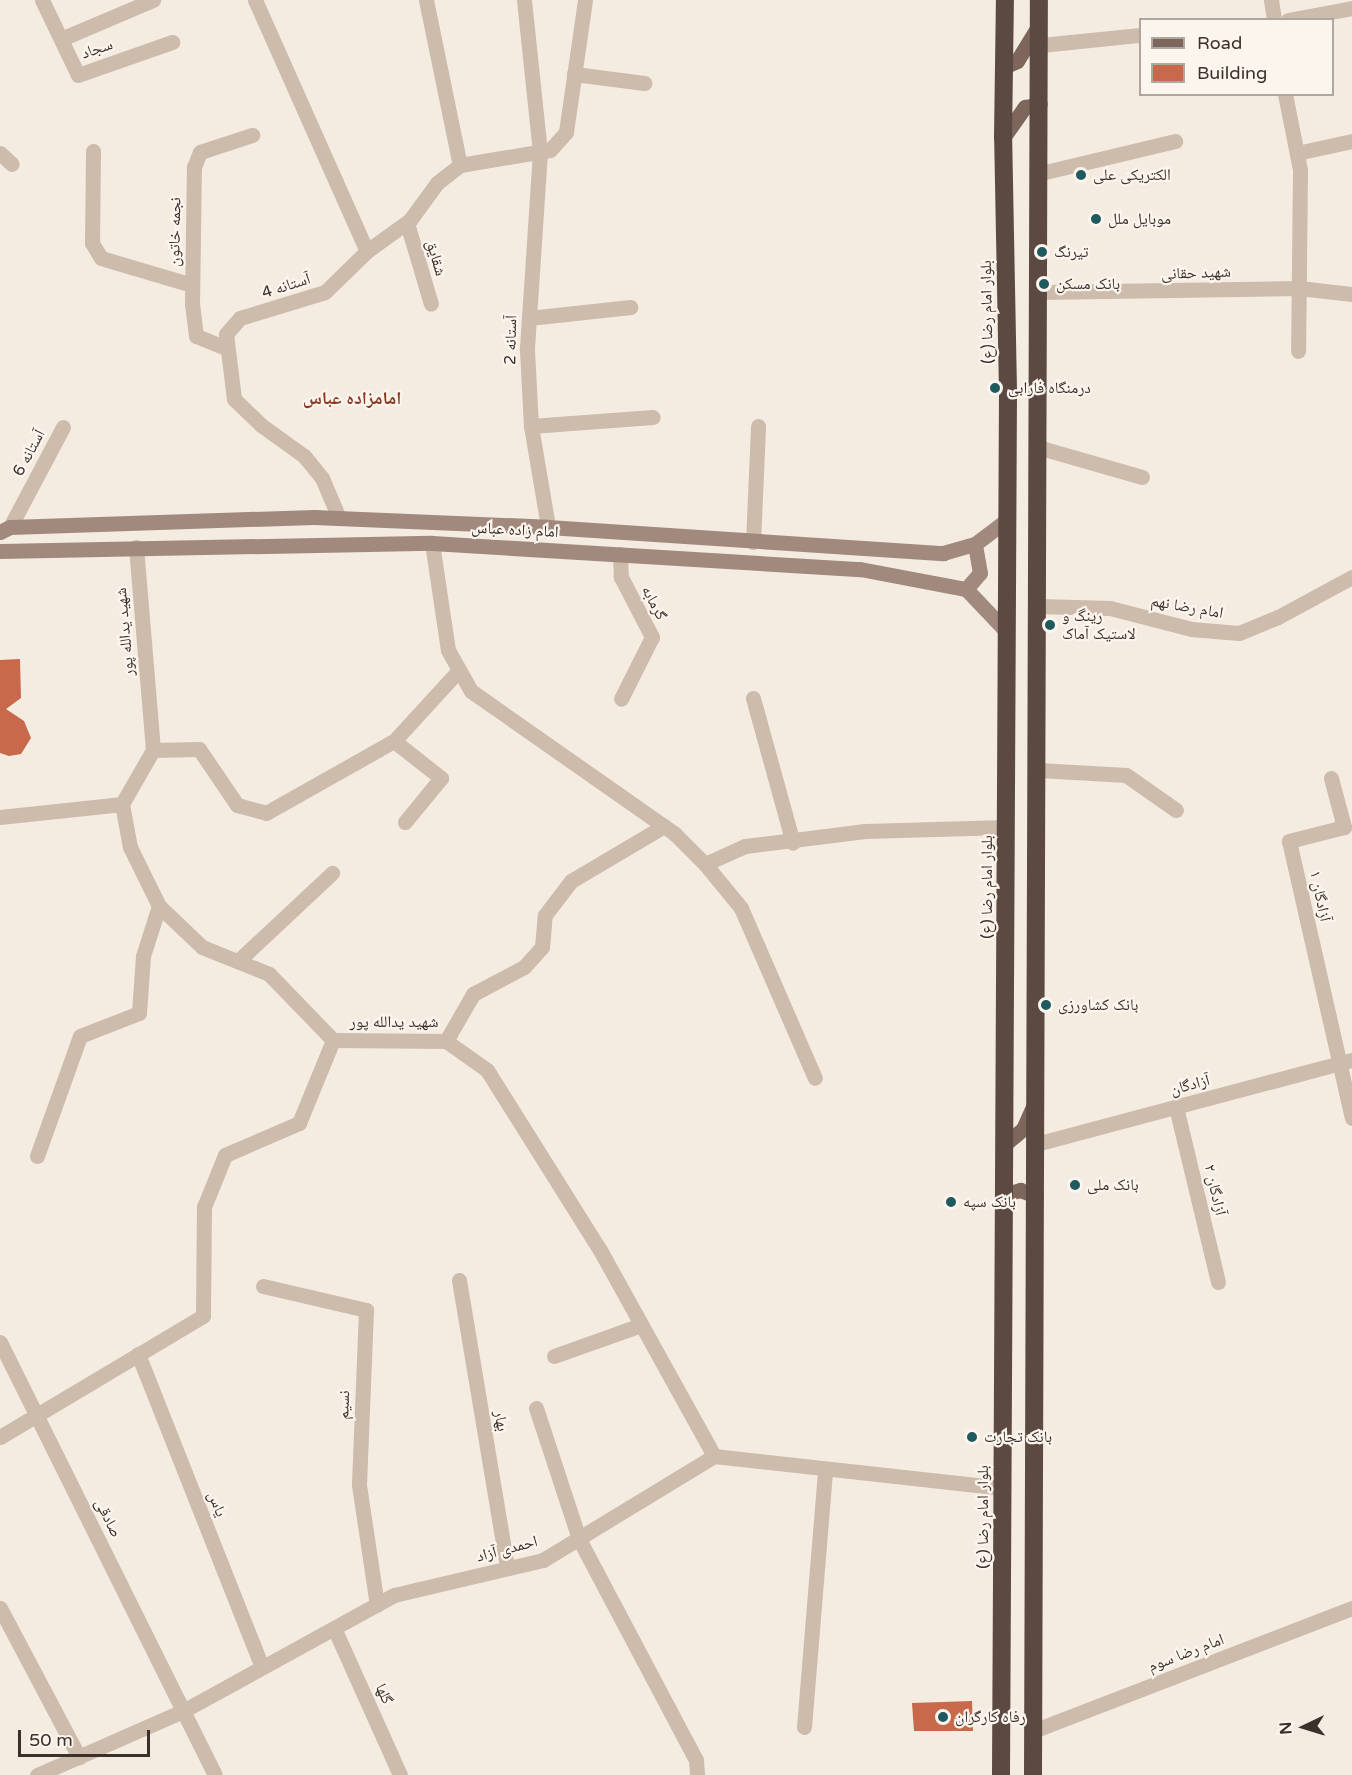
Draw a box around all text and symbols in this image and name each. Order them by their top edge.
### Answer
legend [1139,18,1334,96]
text: Road [1197,32,1242,54]
street label: سجاد [79,35,115,63]
text: Building [1197,62,1267,84]
place label: الکتریکی علی [1093,165,1171,185]
marker: الکتریکی علی [1074,168,1088,182]
street label: نجمه خاتون [165,197,185,267]
place label: موبایل ملل [1108,209,1171,229]
marker: موبایل ملل [1089,212,1103,226]
street label: شقایق [422,238,450,278]
place label: تیرنگ [1054,242,1089,262]
marker: تیرنگ [1035,245,1049,259]
street label: بلوار امام رضا (ع) [976,260,998,364]
street label: شهید حقانی [1161,262,1231,284]
street label: آستانه 4 [259,269,313,303]
place label: بانک مسکن [1056,274,1120,294]
marker: بانک مسکن [1037,277,1051,291]
street label: آستانه 2 [501,315,521,365]
place label: درمنگاه فارابی [1008,378,1091,398]
marker: درمنگاه فارابی [986,379,1004,397]
district label: امامزاده عباس [303,387,401,409]
street label: آستانه 6 [9,426,49,480]
street label: امام زاده عباس [471,518,559,542]
street label: گرمابه [637,583,671,623]
street label: شهید یدالله پور [112,587,138,677]
street label: امام رضا نهم [1149,591,1225,623]
place label: رینگ و لاستیک آماک [1062,606,1136,644]
marker: رینگ و لاستیک آماک [1043,618,1057,632]
street label: بلوار امام رضا (ع) [977,835,997,939]
street label: آزادگان ۱ [1305,869,1335,923]
place label: بانک کشاورزی [1058,995,1138,1015]
marker: بانک کشاورزی [1039,998,1053,1012]
street label: شهید یدالله پور [350,1012,438,1032]
street label: آزادگان [1168,1070,1212,1100]
street label: آزادگان ۲ [1200,1163,1230,1217]
place label: بانک ملی [1087,1175,1139,1195]
marker: بانک ملی [1068,1178,1082,1192]
place label: بانک سپه [963,1192,1016,1212]
marker: بانک سپه [944,1195,958,1209]
street label: نسیم [334,1390,354,1420]
street label: بهار [490,1409,512,1433]
place label: بانک تجارت [984,1427,1052,1447]
marker: بانک تجارت [965,1430,979,1444]
street label: بلوار امام رضا (ع) [973,1465,993,1569]
street label: یاس [203,1488,231,1520]
street label: صادقی [90,1495,126,1541]
street label: احمدی آزاد [474,1532,540,1566]
street label: امام رضا سوم [1145,1630,1227,1676]
street label: گلها [371,1681,397,1707]
north arrow [1274,1697,1334,1757]
place label: رفاه کارگران [955,1707,1026,1727]
marker: رفاه کارگران [936,1710,950,1724]
scale bar [21,1718,153,1756]
text: N [1276,1721,1296,1735]
text: 50 m [29,1729,73,1751]

